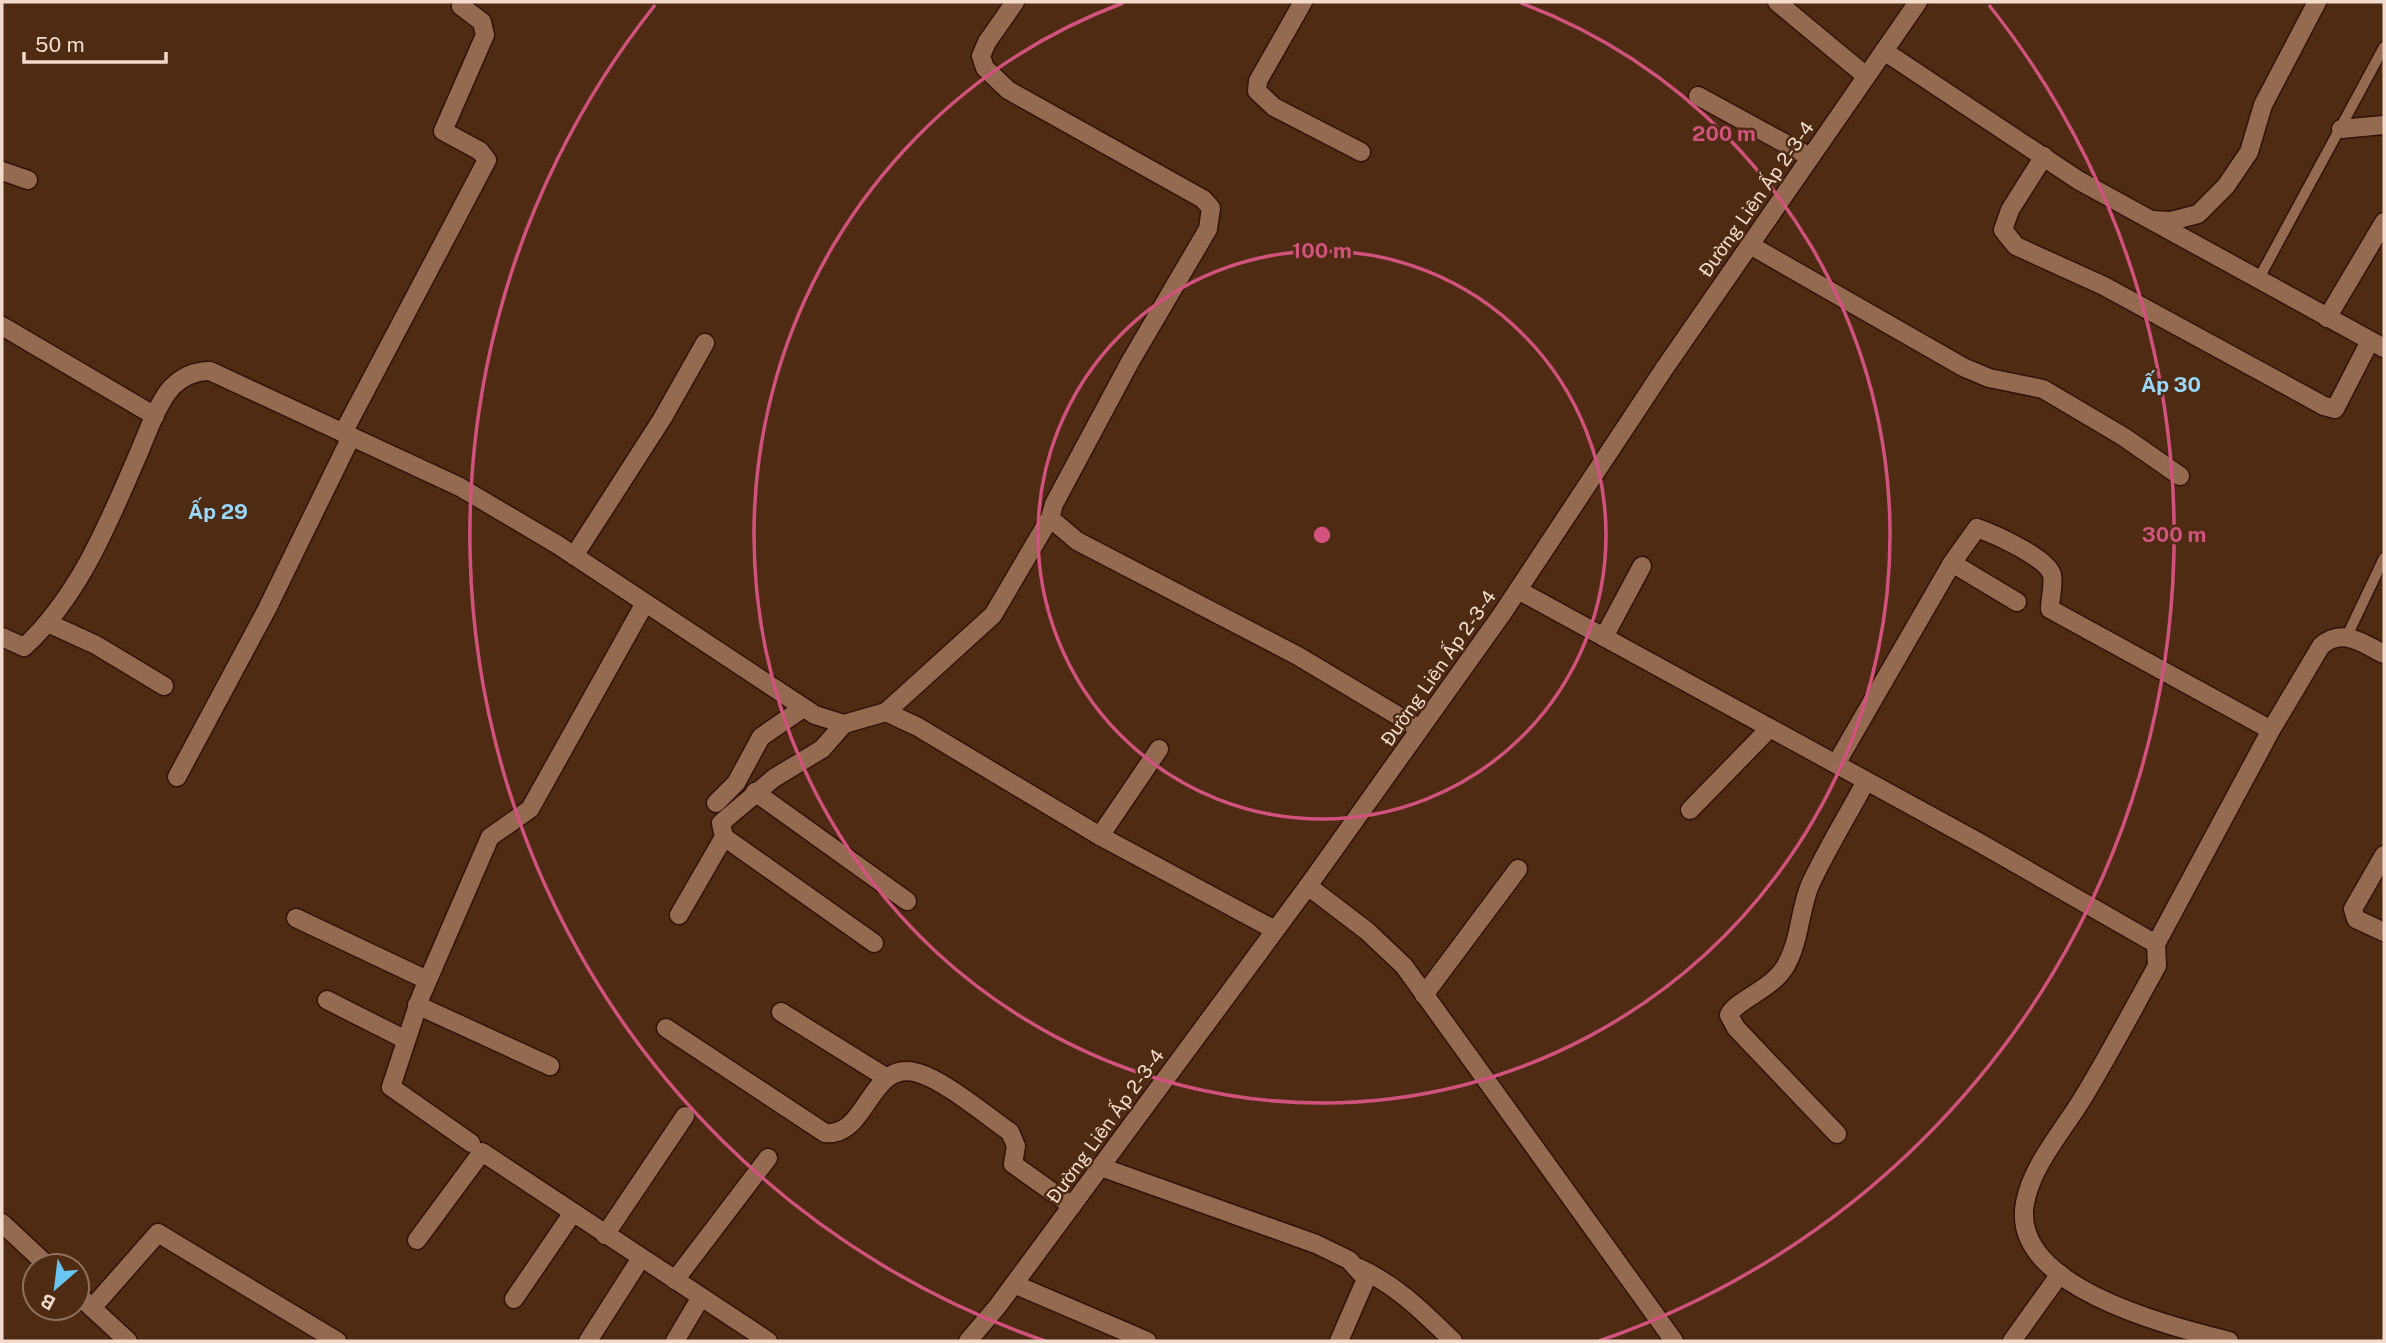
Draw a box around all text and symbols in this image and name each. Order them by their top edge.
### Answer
scale bar [24,21,166,65]
text: 50 m [35,32,85,57]
street label: Đường Liên Ấp 2-3-4 [1692,116,1818,281]
text: 200 m [1692,121,1756,146]
text: 100 m [1292,238,1352,263]
district label: Ấp 30 [2141,370,2201,397]
district label: Ấp 29 [188,497,248,524]
text: 300 m [2142,522,2206,547]
centre of rings [1310,523,1334,547]
street label: Đường Liên Ấp 2-3-4 [1374,585,1500,750]
street label: Đường Liên Ấp 2-3-4 [1040,1043,1168,1207]
north arrow [21,1252,91,1322]
text: B [37,1289,59,1315]

